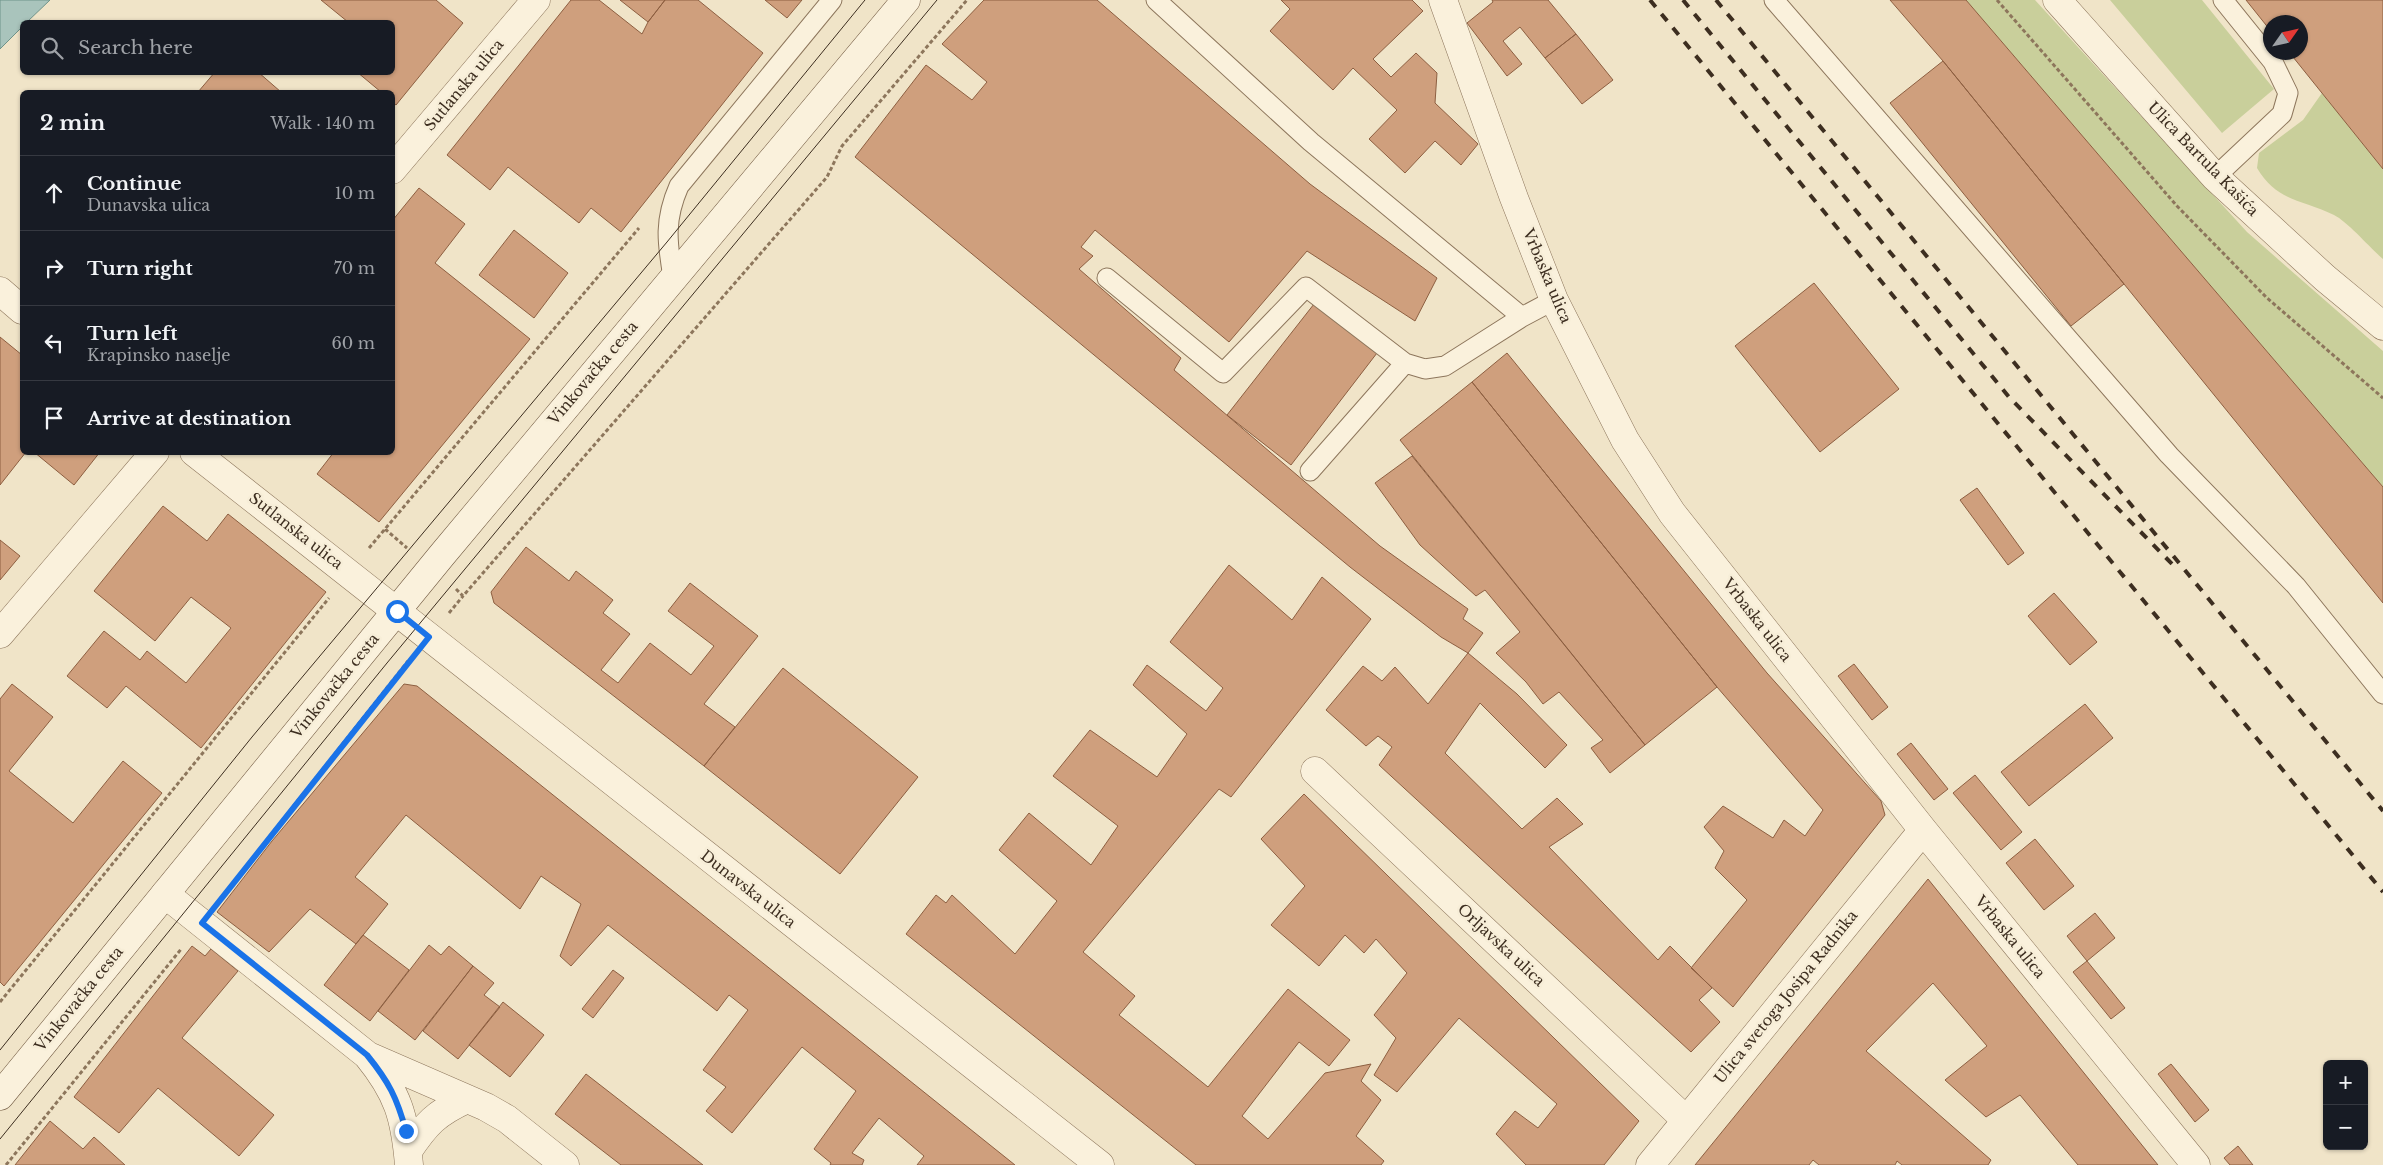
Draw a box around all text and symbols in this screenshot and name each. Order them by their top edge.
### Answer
north arrow [2263,15,2308,60]
search box [20,20,395,75]
icon: search [38,34,66,62]
street label: Sutlanska ulica [420,34,508,134]
text: Search here [78,36,193,59]
street label: Ulica Bartula Kašića [2144,97,2263,220]
text: 2 min [40,110,105,136]
text: Walk · 140 m [270,113,375,133]
text: Continue [87,172,182,195]
icon: ahead [40,179,68,207]
text: 10 m [335,183,375,203]
text: Dunavska ulica [87,195,210,215]
street label: Vrbaska ulica [1519,225,1576,327]
icon: right [40,254,68,282]
text: Turn right [87,257,193,280]
text: 70 m [334,258,375,278]
street label: Vinkovačka cesta [543,316,642,429]
text: Turn left [87,322,178,345]
icon: left [40,329,68,357]
text: 60 m [332,333,375,353]
text: Krapinsko naselje [87,345,230,365]
icon: arrive [40,404,68,432]
text: Arrive at destination [87,407,291,430]
street label: Sutlanska ulica [246,488,348,574]
street label: Vrbaska ulica [1718,573,1796,666]
route start [386,600,409,623]
street label: Vinkovačka cesta [286,629,383,743]
street label: Dunavska ulica [697,846,800,932]
street label: Vrbaska ulica [1971,891,2050,982]
street label: Orljavska ulica [1454,899,1550,990]
street label: Ulica svetoga Josipa Radnika [1710,906,1862,1087]
street label: Vinkovačka cesta [30,942,127,1056]
map controls [2323,1060,2368,1150]
button: + [2323,1060,2368,1105]
button: − [2323,1105,2368,1150]
route end [395,1120,418,1143]

